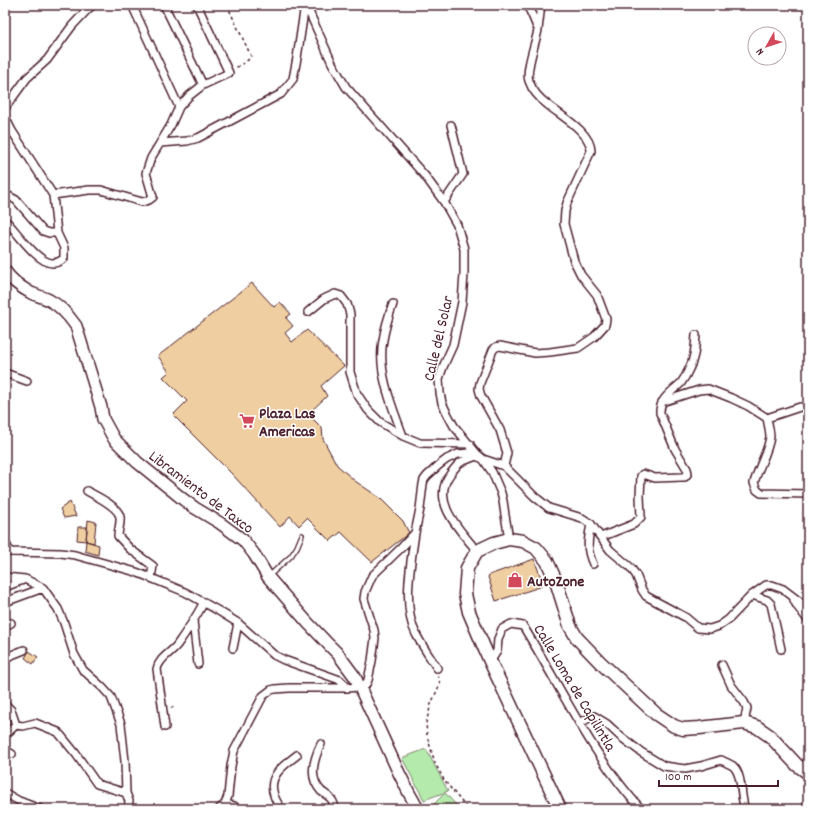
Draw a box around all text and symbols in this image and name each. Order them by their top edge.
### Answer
north arrow [747,26,787,66]
text: N [753,43,769,58]
street label: Calle del Solar [418,293,460,384]
place label: Plaza Las Americas [259,403,316,444]
supermarket icon: Plaza Las Americas [238,412,256,430]
street label: Libramiento de Taxco [143,446,258,540]
shop icon: AutoZone [506,571,524,589]
place label: AutoZone [527,571,584,594]
street label: Calle Loma de Capilintla [527,620,621,757]
scale bar [659,762,778,788]
text: 100 m [665,769,692,786]

